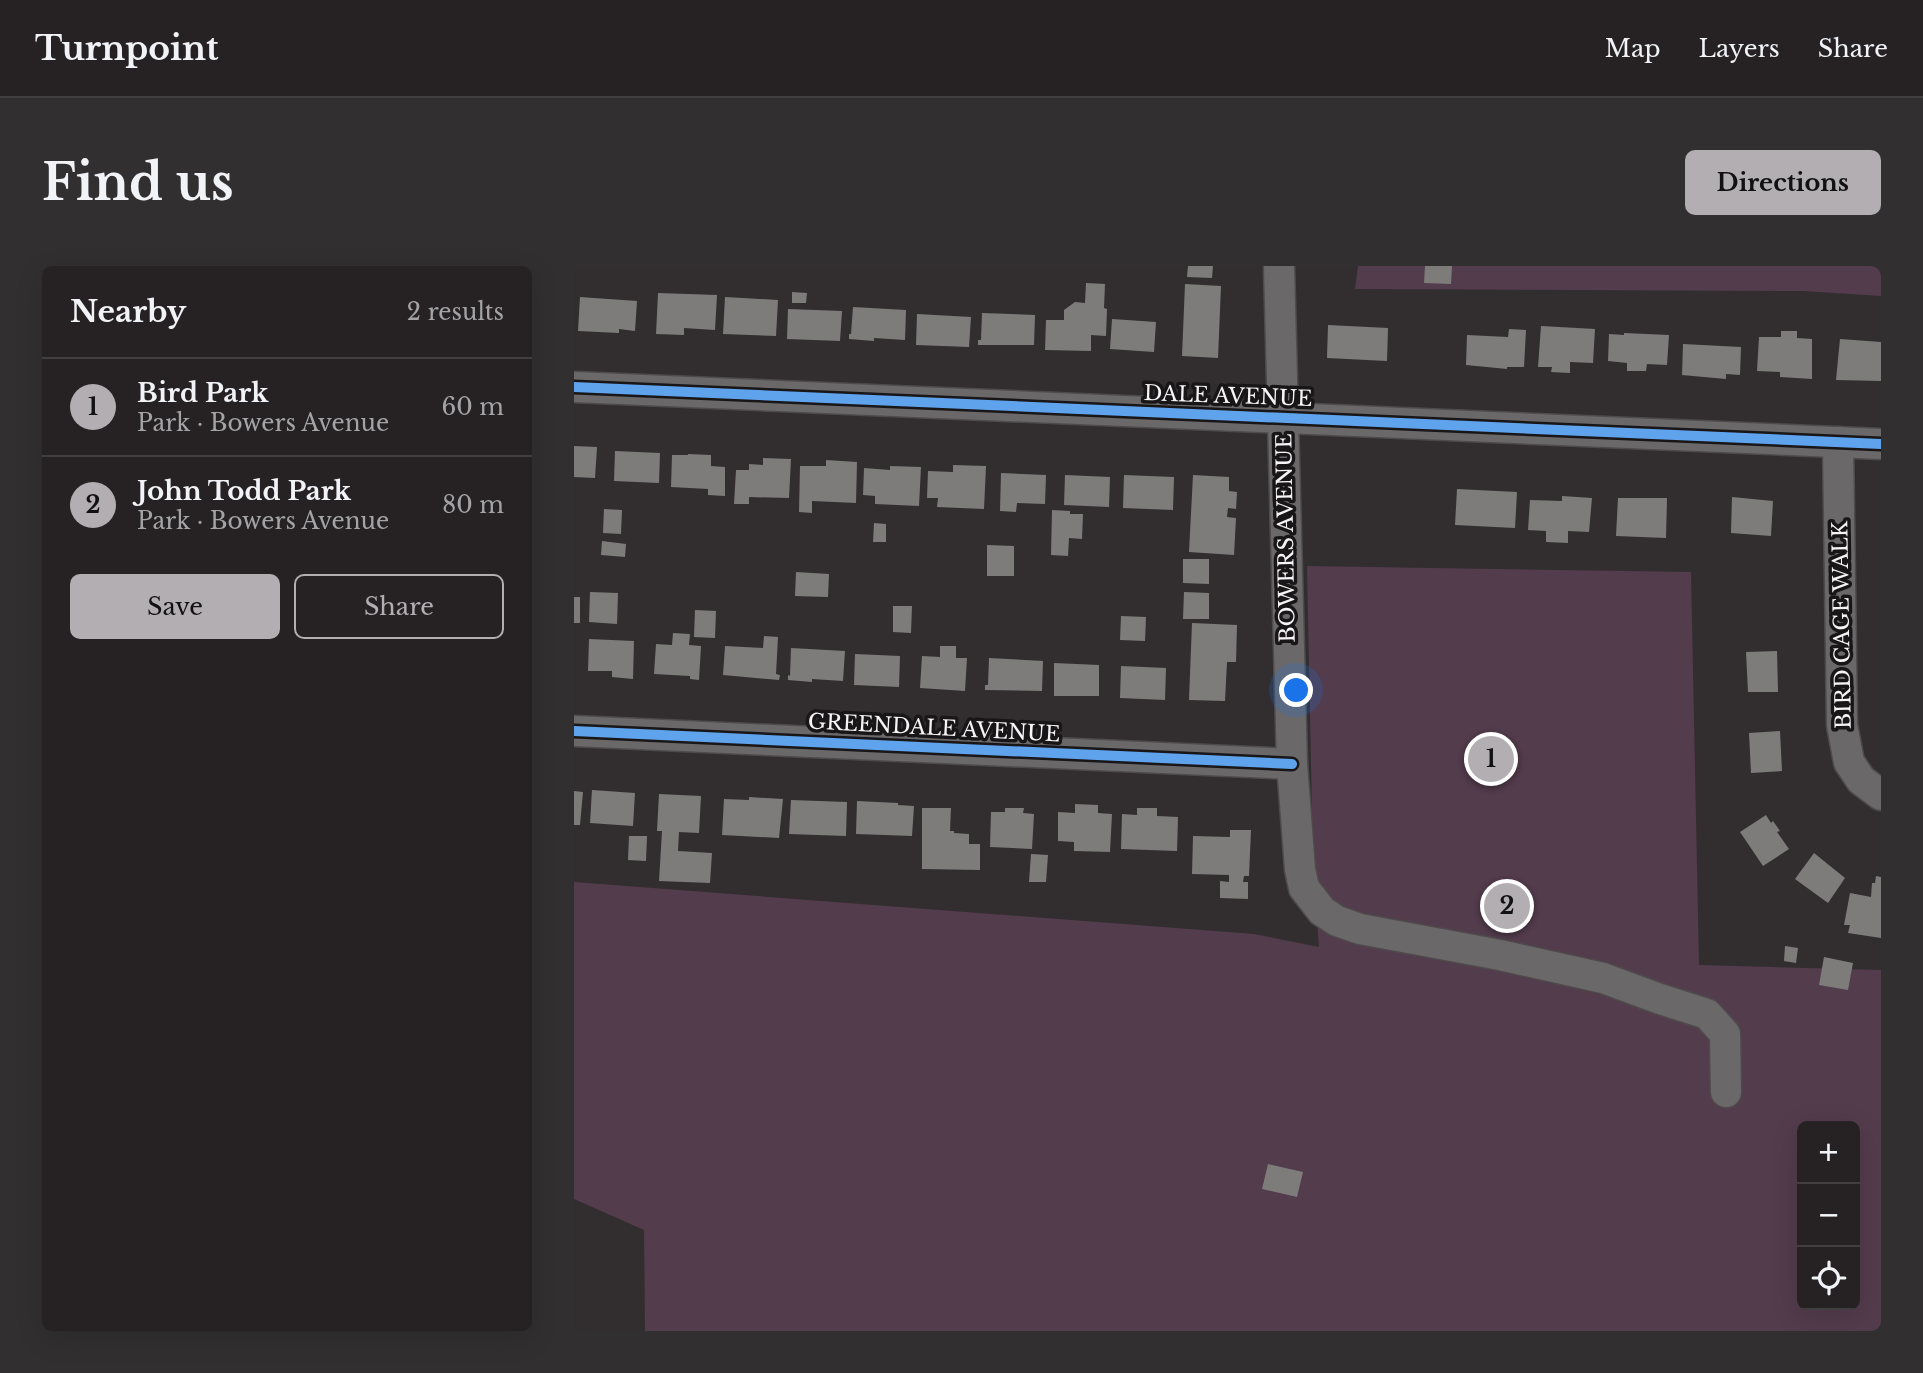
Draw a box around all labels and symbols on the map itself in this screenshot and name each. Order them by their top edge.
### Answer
street label: DALE AVENUE [1143,380,1313,412]
street label: BOWERS AVENUE [1271,433,1301,643]
street label: BIRD CAGE WALK [1827,520,1857,729]
your location [1279,673,1313,707]
street label: GREENDALE AVENUE [807,708,1061,748]
pin: 1 [1468,733,1514,785]
pin: 2 [1484,880,1530,932]

